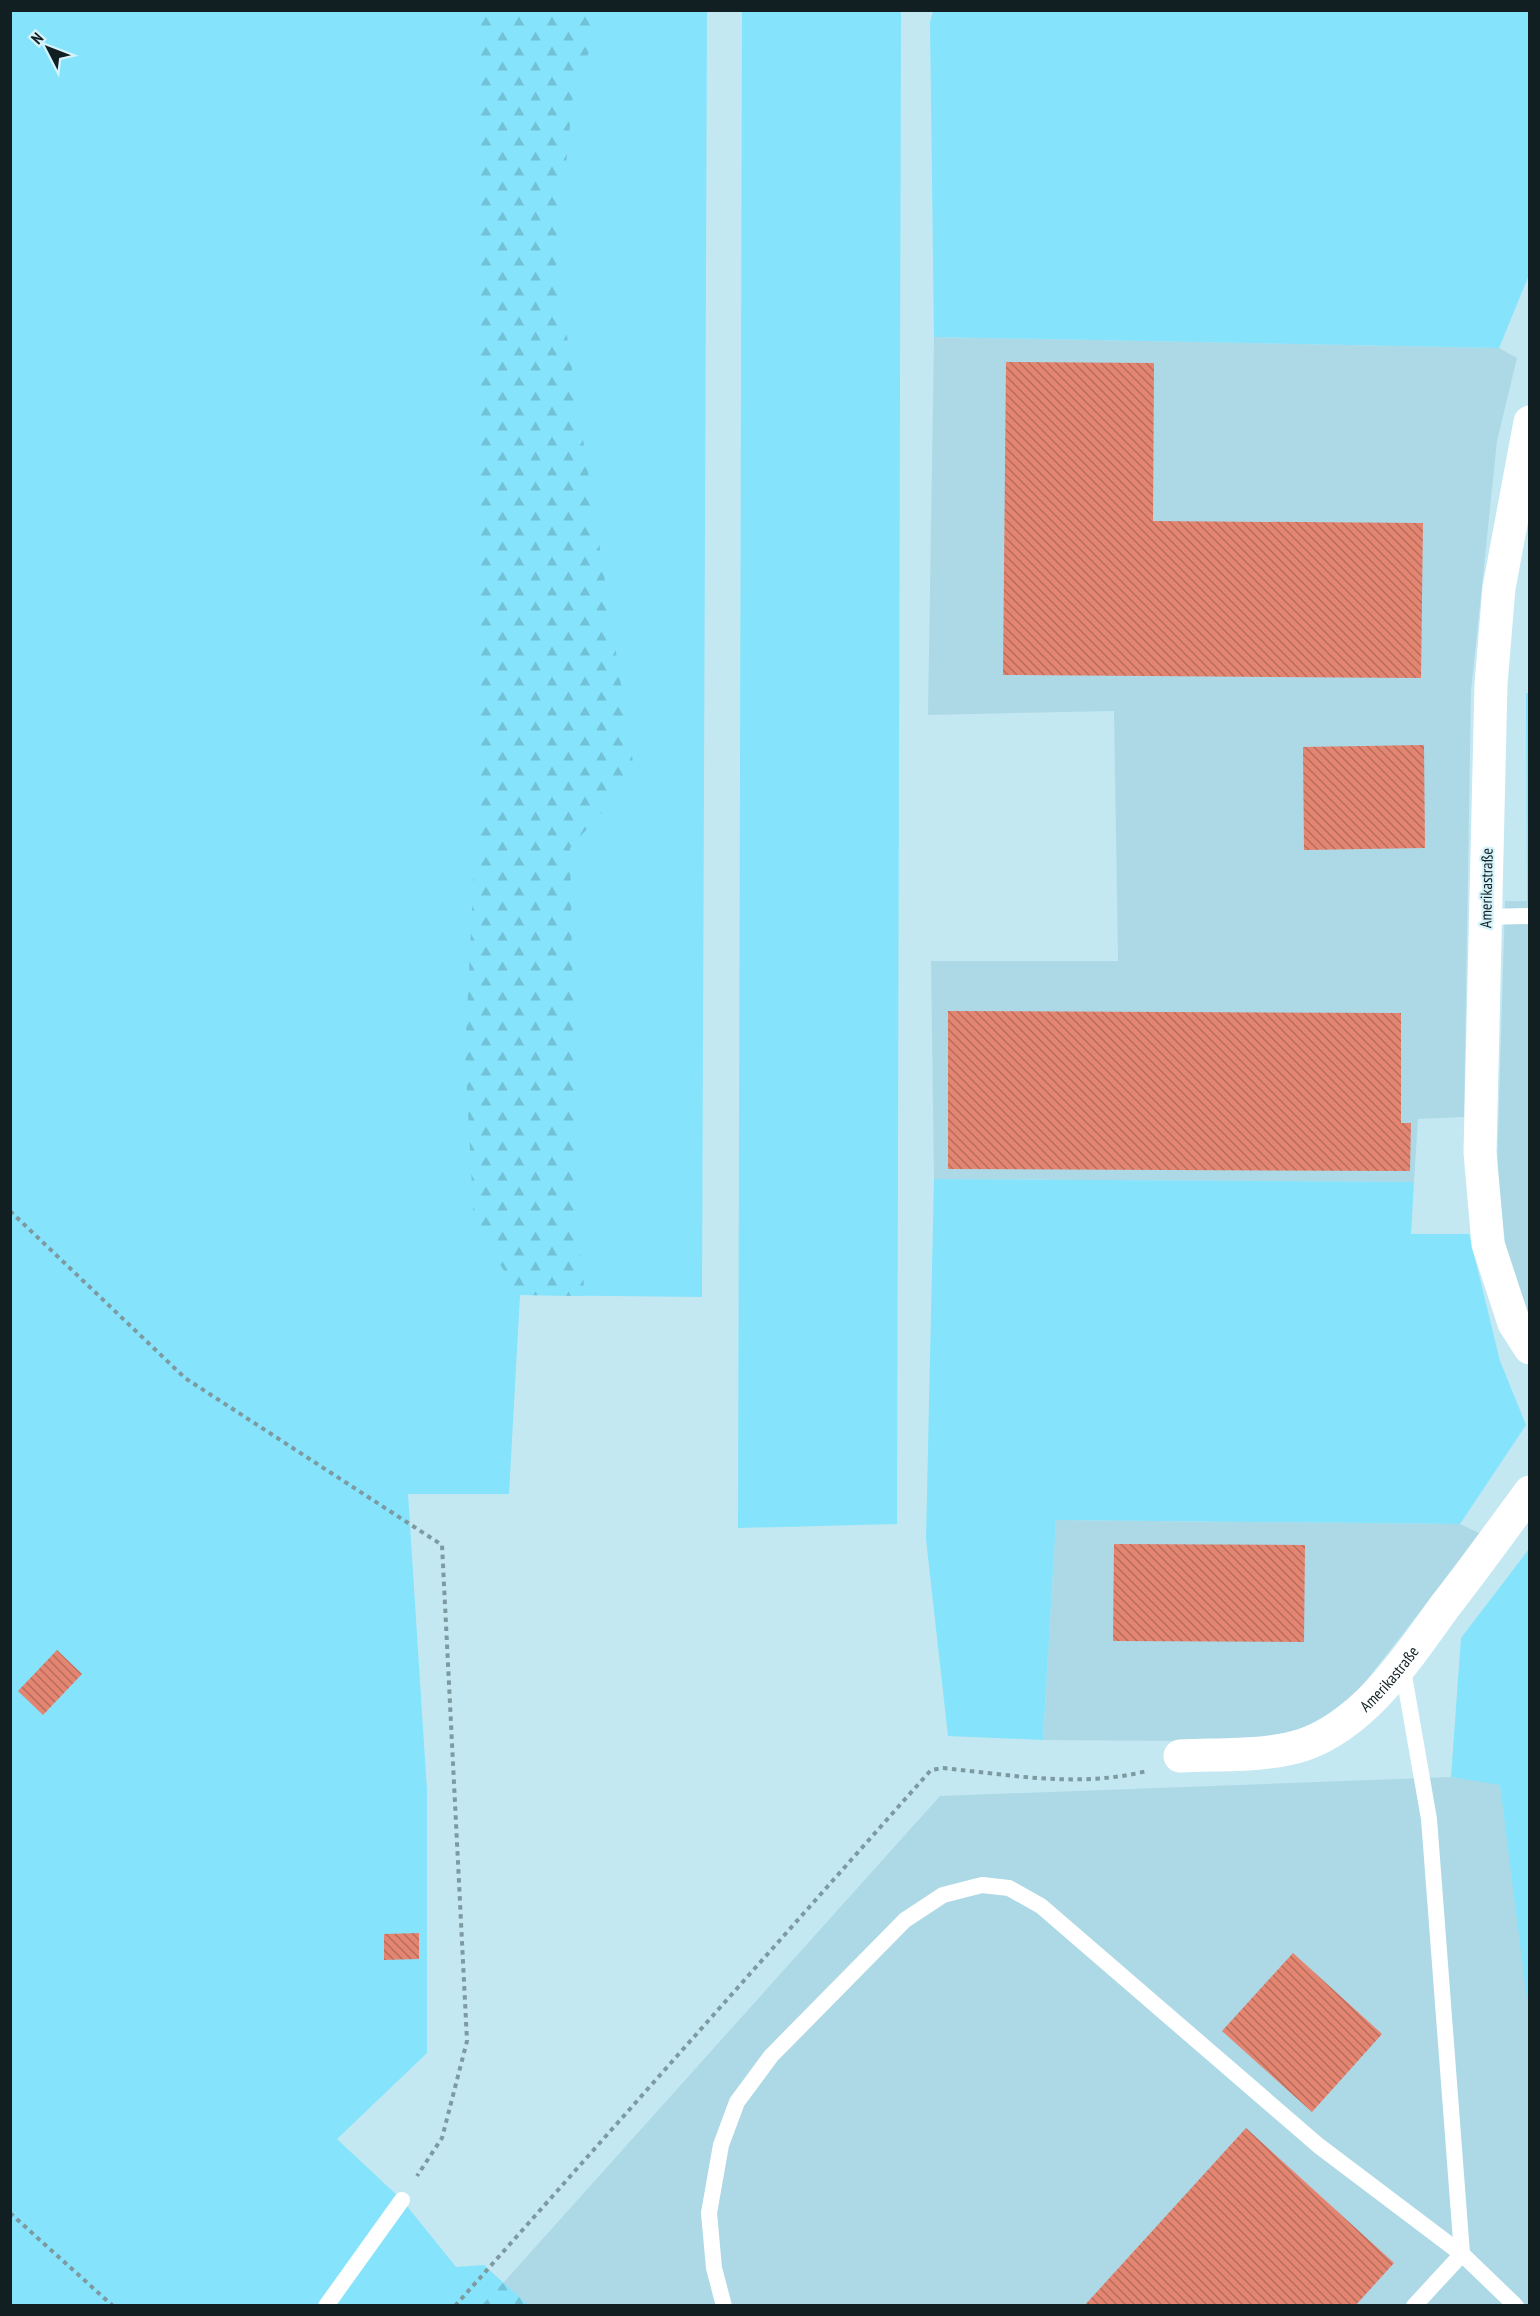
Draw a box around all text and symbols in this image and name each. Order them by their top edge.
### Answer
north arrow [18,18,78,78]
text: N [27,28,47,48]
street label: Amerikastraße [1475,848,1497,928]
street label: Amerikastraße [1355,1642,1423,1716]

